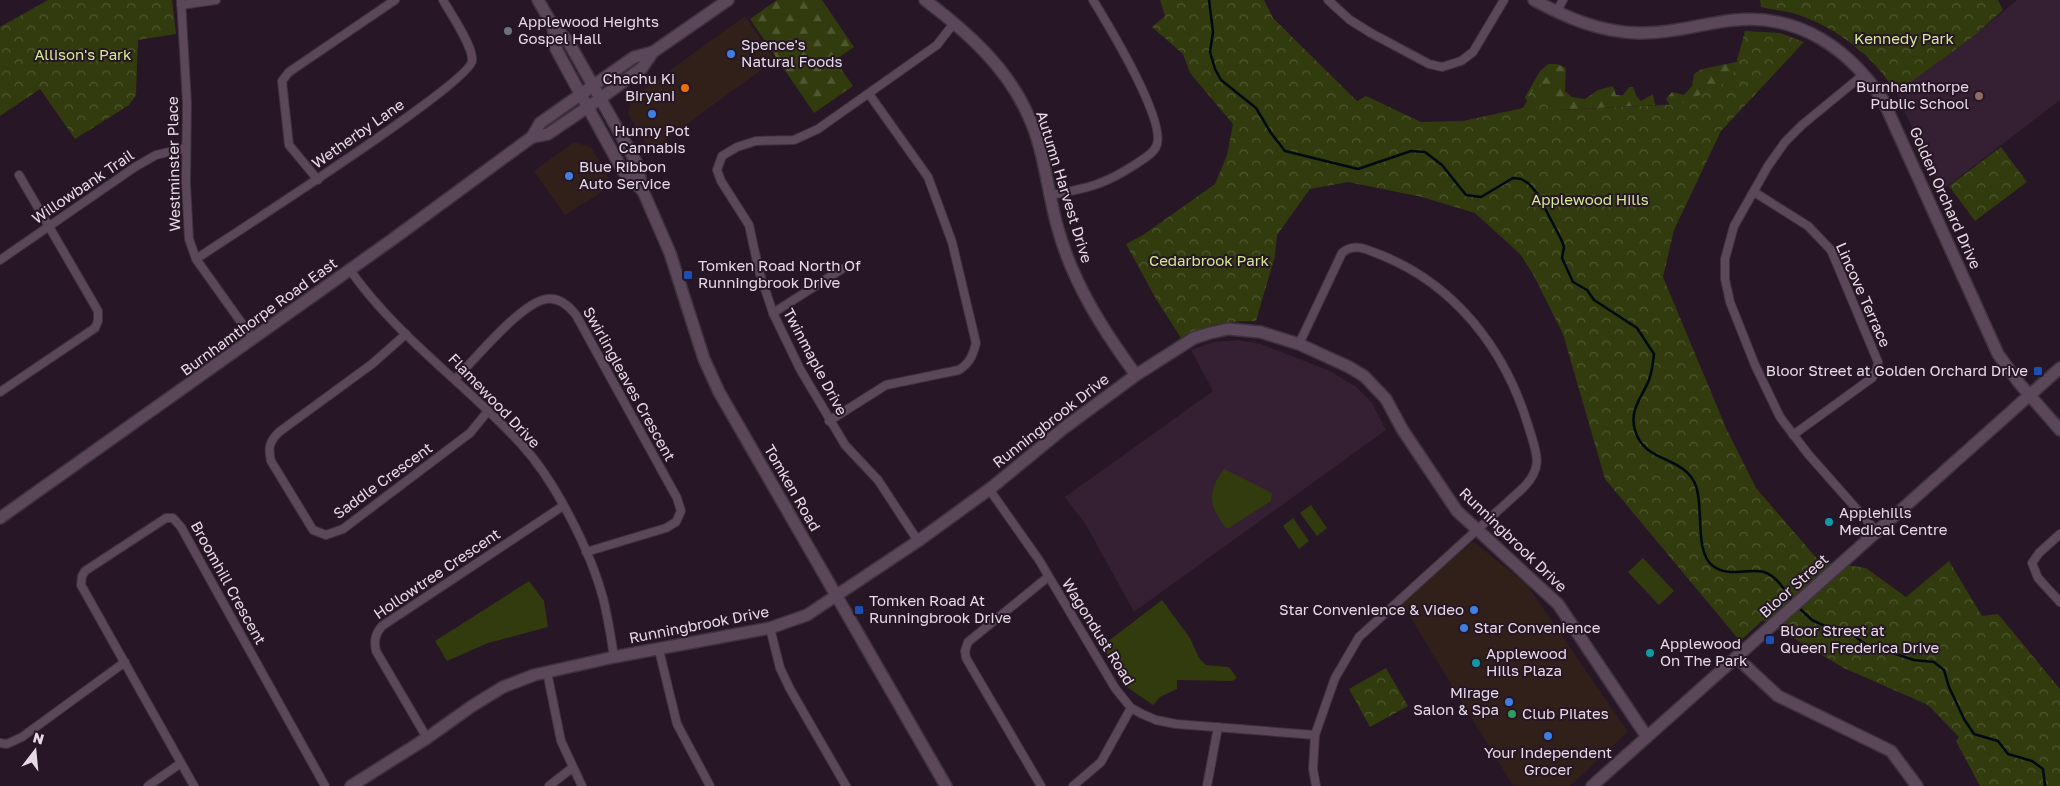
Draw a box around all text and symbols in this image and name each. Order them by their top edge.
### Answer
place label: Applewood Heights Gospel Hall [518,12,659,47]
marker: Applewood Heights Gospel Hall [502,25,514,37]
park label: Kennedy Park [1854,29,1954,47]
place label: Spence's Natural Foods [741,35,843,70]
park label: Allison's Park [35,45,132,63]
marker: Spence's Natural Foods [725,48,737,60]
place label: Chachu Ki Biryani [603,69,675,104]
place label: Burnhamthorpe Public School [1856,77,1969,112]
marker: Chachu Ki Biryani [679,82,691,94]
marker: Burnhamthorpe Public School [1973,90,1985,102]
street label: Wetherby Lane [308,95,407,172]
street label: Westminster Place [163,96,183,232]
marker: Hunny Pot Cannabis [646,108,658,120]
street label: Autumn Harvest Drive [1033,109,1097,265]
place label: Hunny Pot Cannabis [614,121,690,156]
street label: Golden Orchard Drive [1906,124,1986,272]
street label: Willowbank Trail [28,145,137,227]
place label: Blue Ribbon Auto Service [579,157,671,192]
marker: Blue Ribbon Auto Service [563,170,575,182]
park label: Applewood Hills [1531,190,1649,208]
street label: Lincove Terrace [1833,239,1895,350]
park label: Cedarbrook Park [1149,251,1270,269]
street label: Burnhamthorpe Road East [177,253,340,379]
place label: Tomken Road North Of Runningbrook Drive [698,256,861,291]
marker: Tomken Road North Of Runningbrook Drive [682,269,694,281]
street label: Swirlingleaves Crescent [580,303,680,464]
street label: Twinmaple Drive [780,305,852,418]
street label: Flamewood Drive [445,349,545,451]
place label: Bloor Street at Golden Orchard Drive [1766,361,2028,379]
marker: Bloor Street at Golden Orchard Drive [2032,365,2044,377]
street label: Runningbrook Drive [989,369,1112,471]
street label: Saddle Crescent [329,438,435,522]
street label: Tomken Road [761,441,825,534]
street label: Runningbrook Drive [1456,483,1571,595]
place label: Applehills Medical Centre [1839,503,1948,538]
marker: Applehills Medical Centre [1823,516,1835,528]
street label: Broomhill Crescent [188,518,270,647]
street label: Hollowtree Crescent [370,524,503,622]
street label: Bloor Street [1755,550,1832,621]
street label: Wagondust Road [1059,575,1139,688]
place label: Tomken Road At Runningbrook Drive [869,591,1012,626]
place label: Star Convenience & Video [1279,600,1464,618]
street label: Runningbrook Drive [627,602,771,646]
marker: Tomken Road At Runningbrook Drive [853,604,865,616]
marker: Star Convenience & Video [1468,604,1480,616]
place label: Star Convenience [1474,618,1601,636]
place label: Bloor Street at Queen Frederica Drive [1780,621,1940,656]
marker: Star Convenience [1458,622,1470,634]
place label: Applewood On The Park [1660,634,1748,669]
marker: Bloor Street at Queen Frederica Drive [1764,634,1776,646]
place label: Applewood Hills Plaza [1486,644,1567,679]
marker: Applewood On The Park [1644,647,1656,659]
marker: Applewood Hills Plaza [1470,657,1482,669]
place label: Mirage Salon & Spa [1413,683,1499,718]
marker: Mirage Salon & Spa [1503,696,1515,708]
place label: Club Pilates [1522,704,1609,722]
marker: Club Pilates [1506,708,1518,720]
north arrow [10,726,60,776]
text: N [31,728,46,748]
marker: Your Independent Grocer [1542,730,1554,742]
place label: Your Independent Grocer [1484,743,1612,778]

